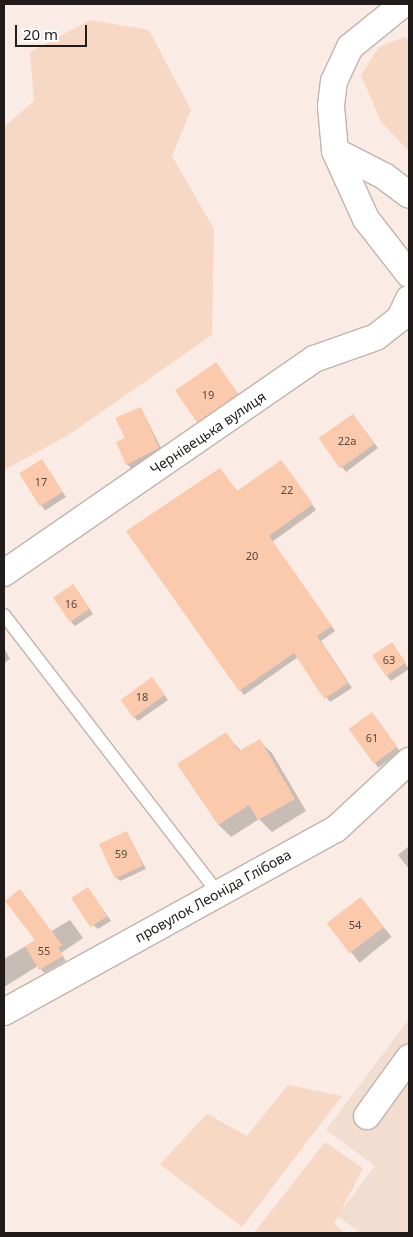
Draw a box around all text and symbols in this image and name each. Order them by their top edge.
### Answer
scale bar [18,15,90,47]
text: 20 m [23,24,58,44]
street label: Чернівецька вулиця [147,388,269,478]
house number: 19 [202,388,214,402]
house number: 22а [338,434,356,448]
house number: 17 [35,475,47,489]
house number: 22 [281,483,293,497]
house number: 20 [246,549,258,563]
house number: 16 [65,597,77,611]
house number: 63 [383,653,395,667]
house number: 18 [136,690,148,704]
house number: 61 [366,731,378,745]
street label: провулок Леоніда Глібова [132,846,294,946]
house number: 59 [115,847,127,861]
house number: 54 [349,918,361,932]
house number: 55 [38,944,50,958]

